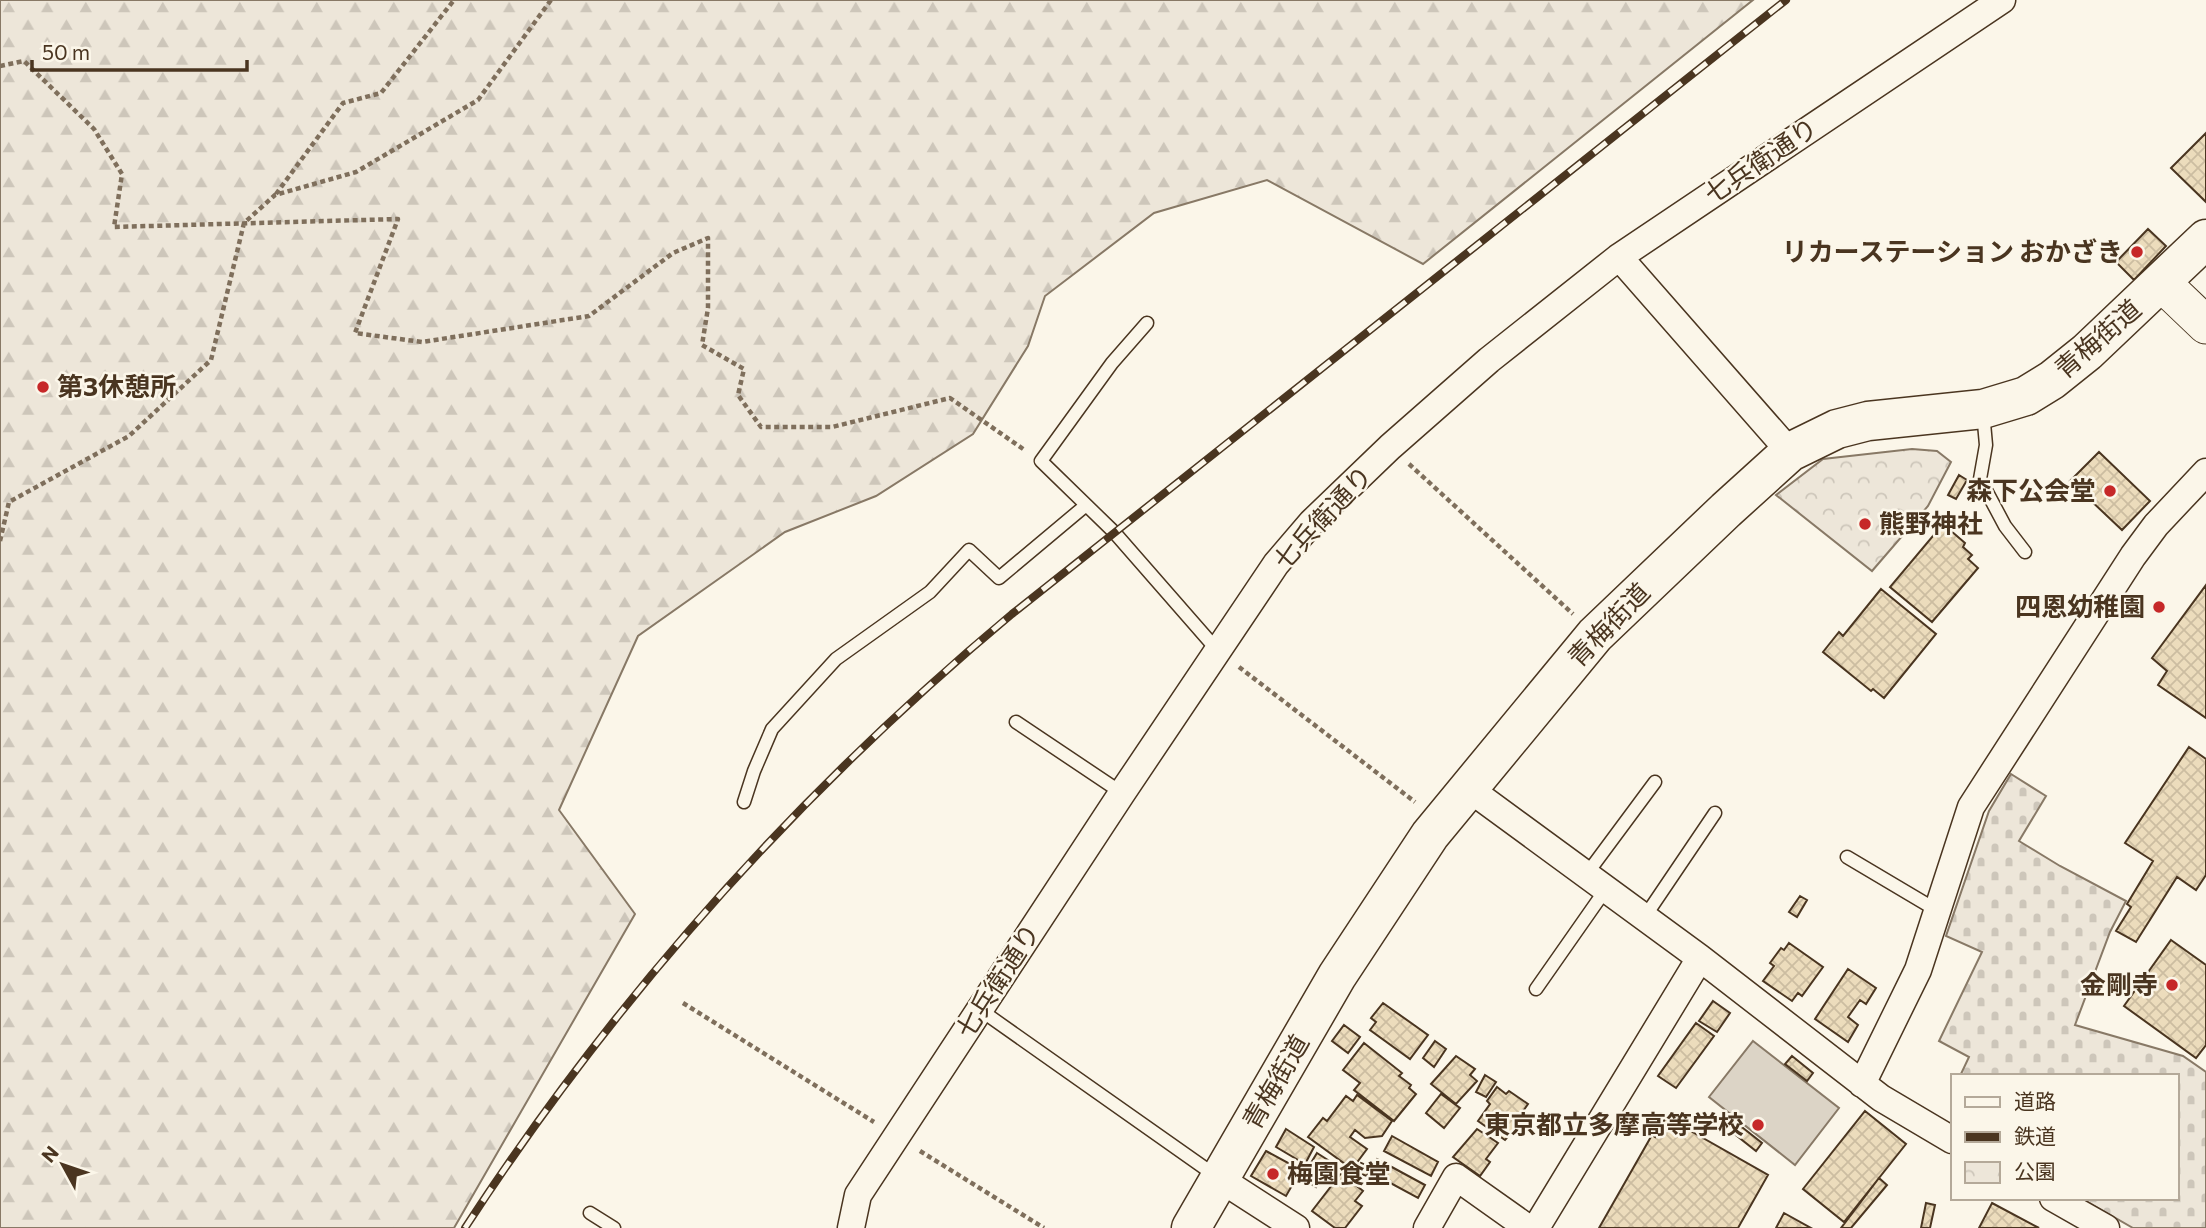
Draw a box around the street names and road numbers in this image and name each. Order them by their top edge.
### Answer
street label: 七兵衛通り [1698,111,1823,209]
street label: 青梅街道 [2048,292,2146,384]
street label: 七兵衛通り [1266,459,1378,575]
street label: 青梅街道 [1561,576,1655,672]
street label: 七兵衛通り [948,917,1045,1043]
street label: 青梅街道 [1235,1028,1314,1134]

